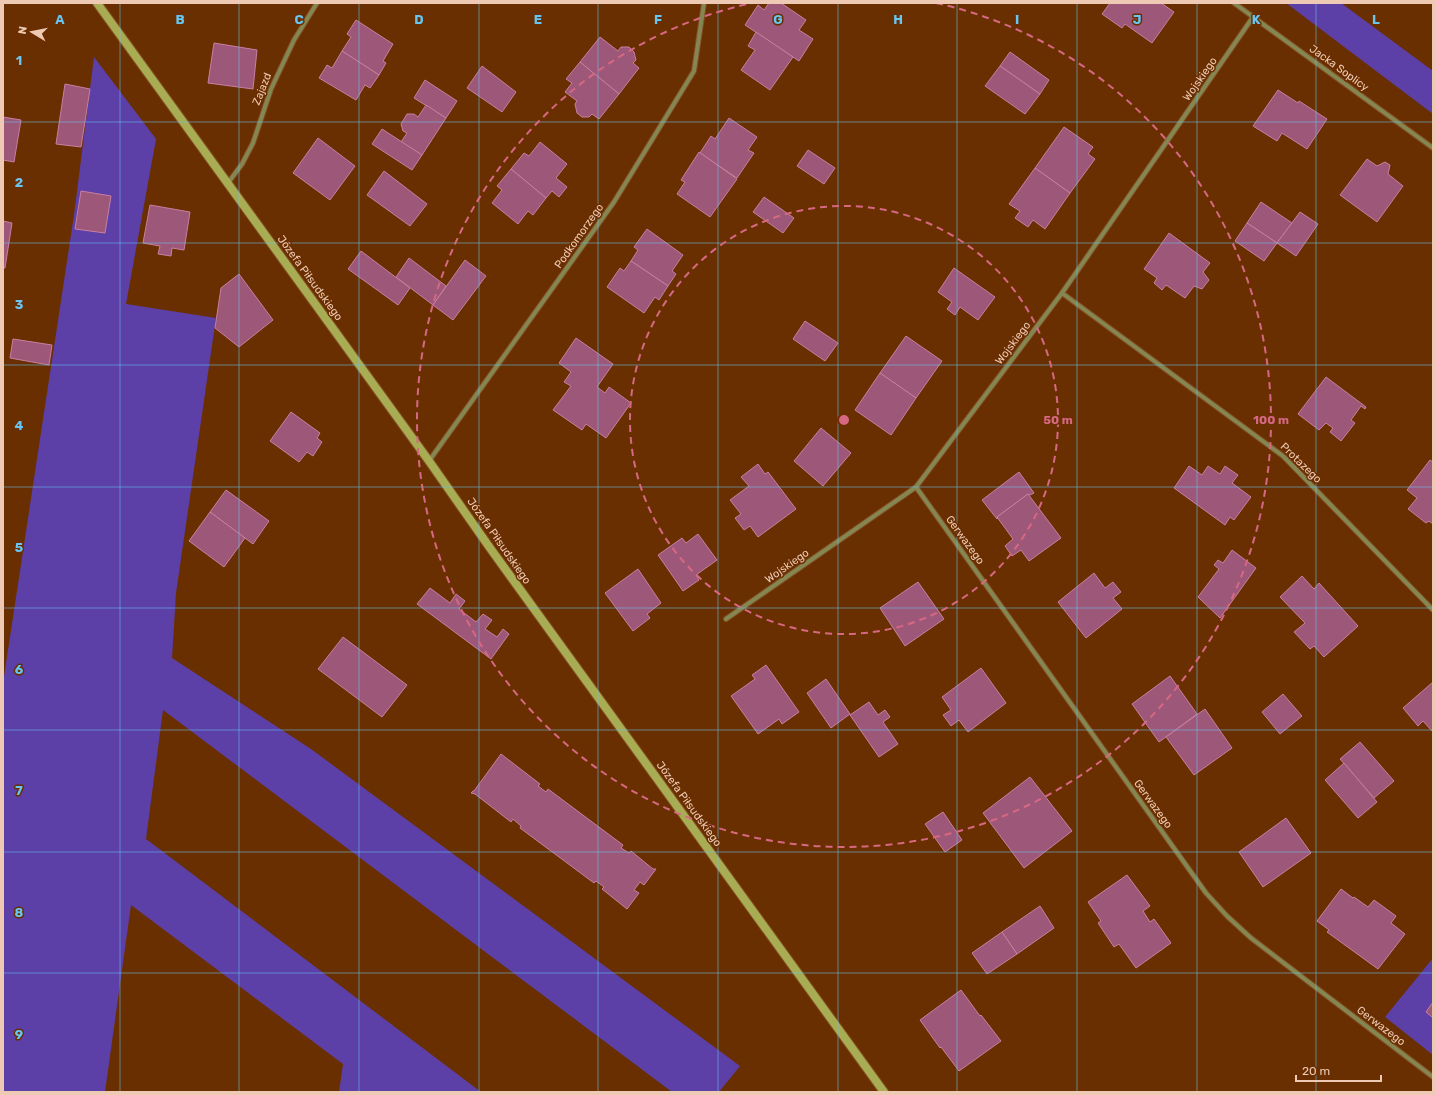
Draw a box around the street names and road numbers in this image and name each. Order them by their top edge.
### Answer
street label: Jacka Soplicy [1307,42,1371,94]
street label: Wojskiego [1180,55,1220,103]
street label: Zajazd [250,71,274,107]
street label: Podkomorzego [552,201,606,271]
street label: Józefa Piłsudskiego [275,233,345,323]
street label: Wojskiego [993,319,1033,367]
street label: Protazego [1278,440,1324,486]
street label: Józefa Piłsudskiego [464,495,534,587]
street label: Gerwazego [943,513,987,567]
street label: Wojskiego [763,546,811,586]
street label: Józefa Piłsudskiego [654,759,724,849]
street label: Gerwazego [1131,777,1175,831]
street label: Gerwazego [1354,1004,1408,1048]

